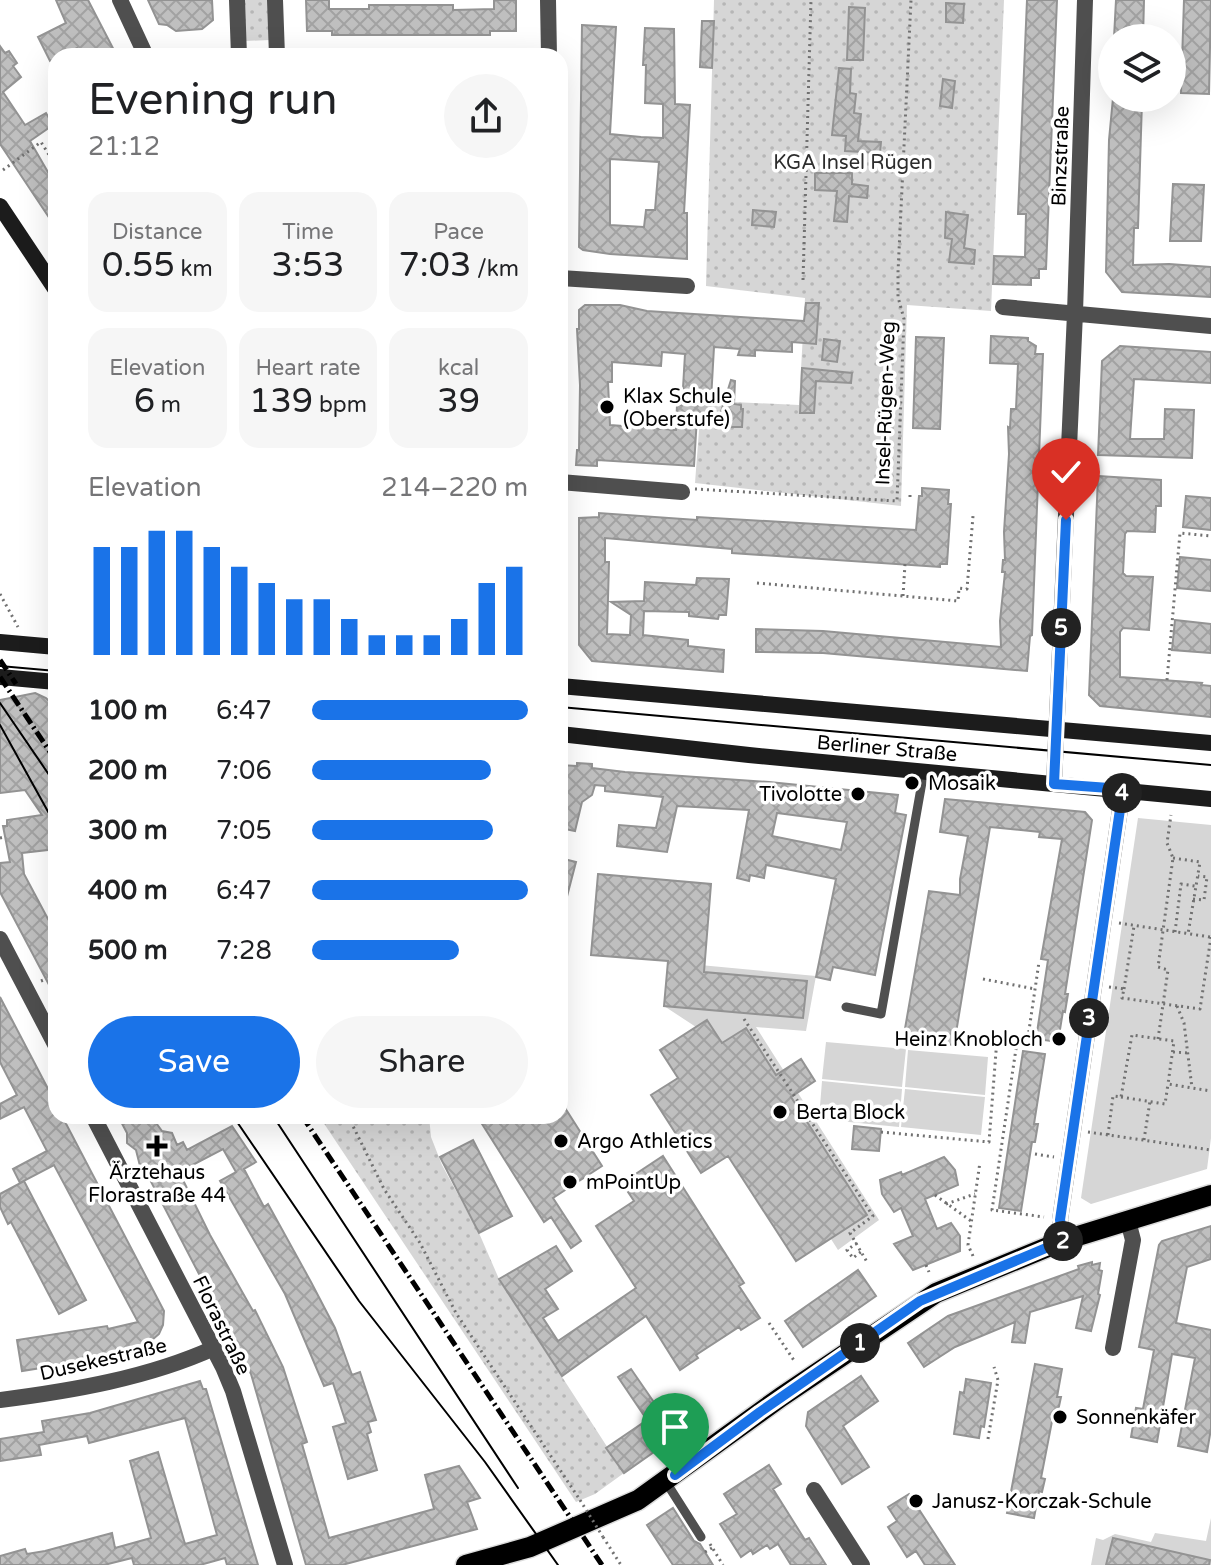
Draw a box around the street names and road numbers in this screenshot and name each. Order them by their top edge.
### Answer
street label: Binzstraße [1047,105,1075,207]
street label: Insel-Rügen-Weg [871,320,901,486]
street label: Berliner Straße [816,731,958,767]
street label: Florastraße [187,1272,255,1379]
street label: Dusekestraße [37,1334,169,1386]

